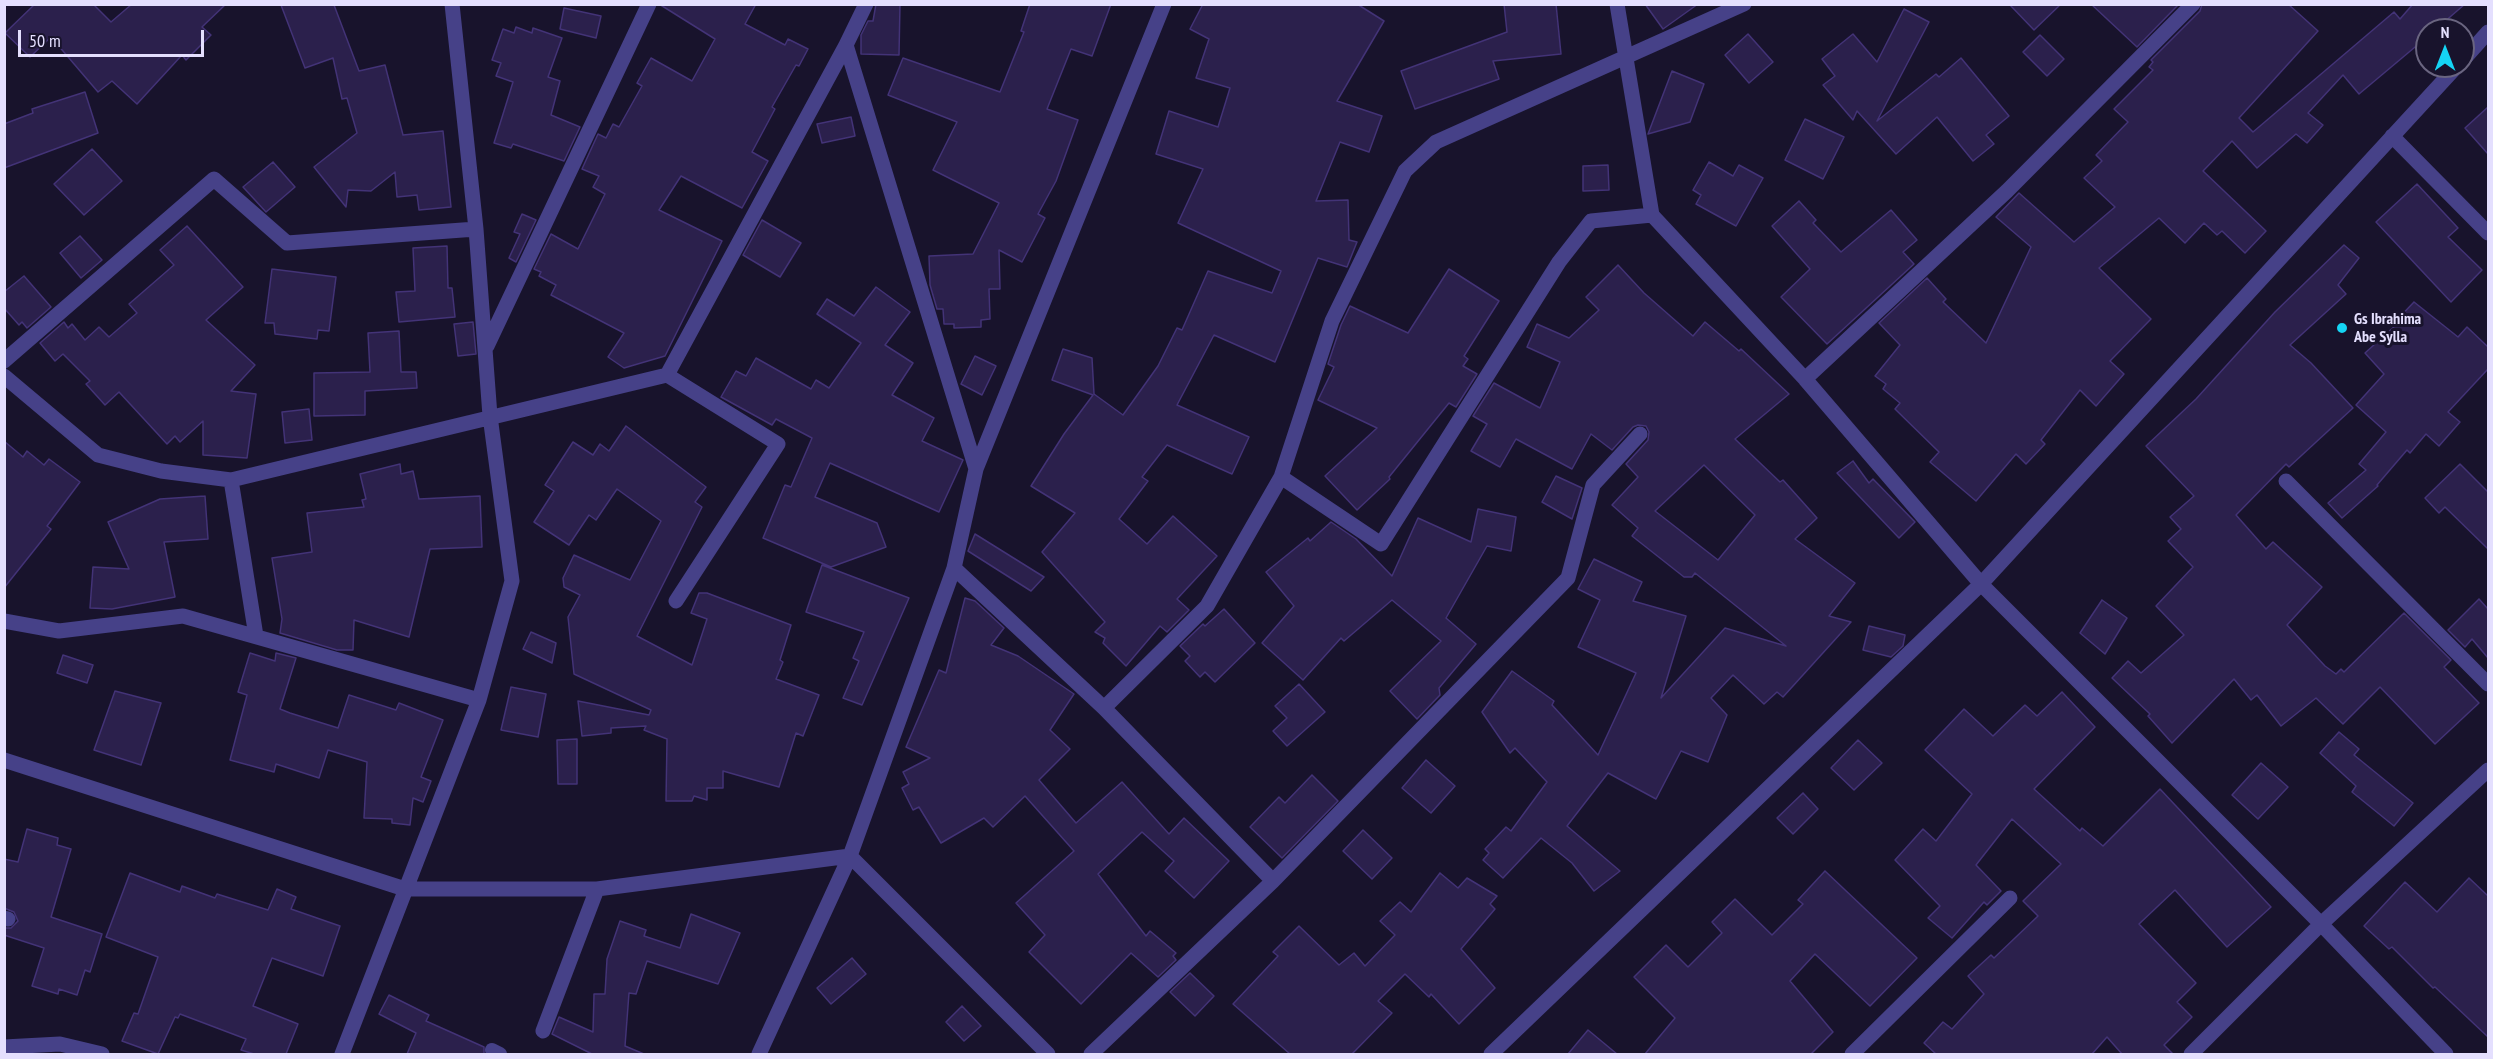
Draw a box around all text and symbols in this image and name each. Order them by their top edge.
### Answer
scale bar [21,18,207,56]
north arrow [2415,18,2475,78]
text: N [2441,22,2449,42]
text: 50 m [29,29,61,52]
place label: Gs Ibrahima Abe Sylla [2354,309,2421,347]
marker: Gs Ibrahima Abe Sylla [2335,321,2349,335]

